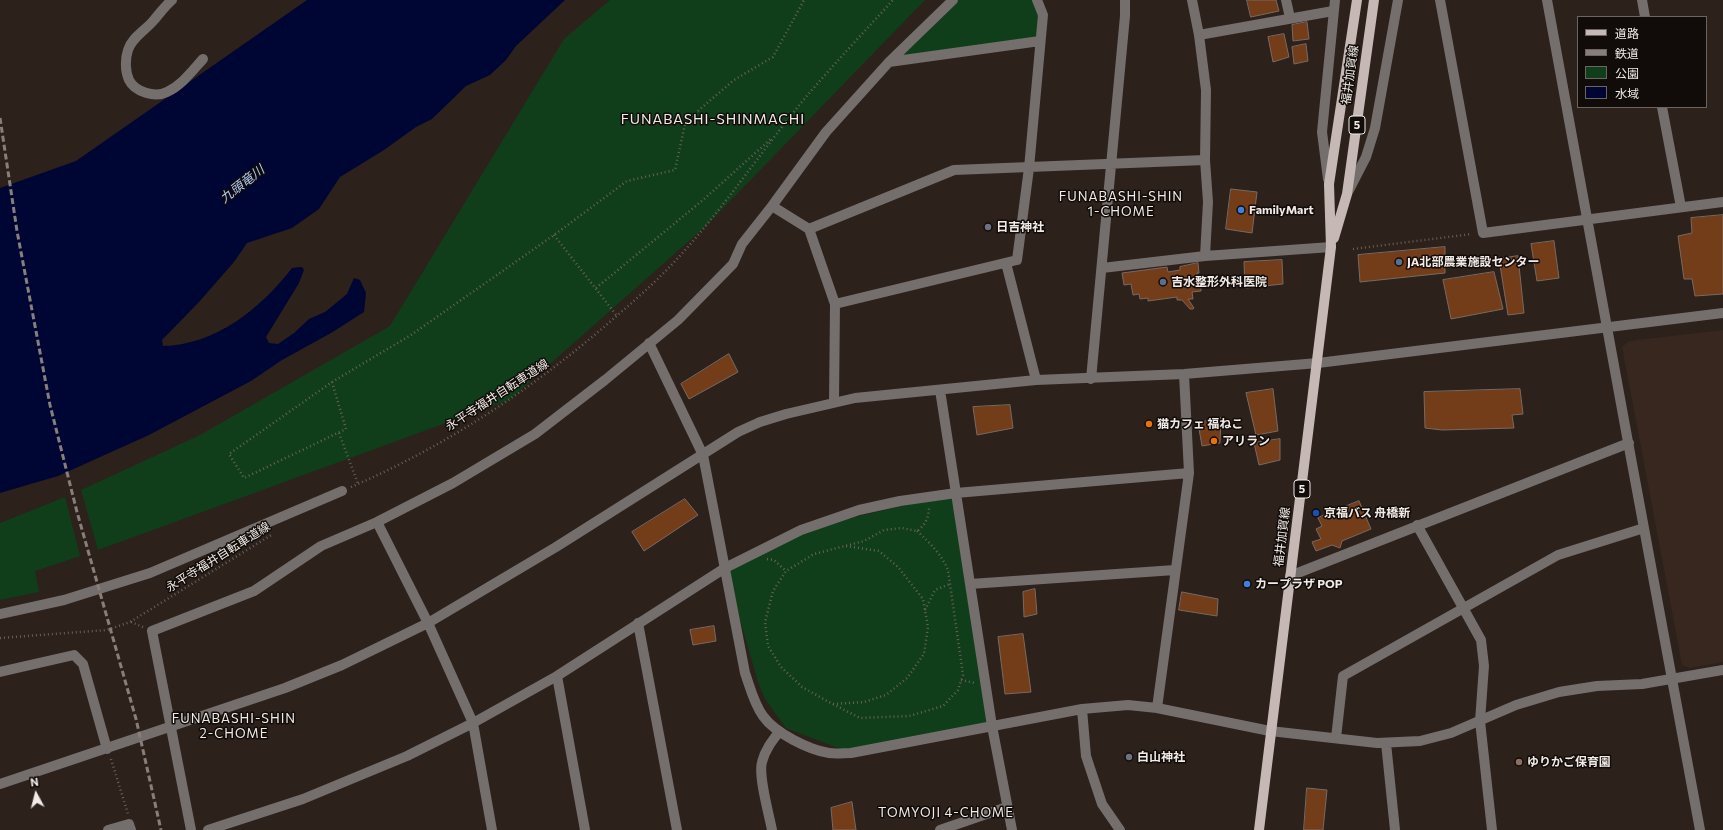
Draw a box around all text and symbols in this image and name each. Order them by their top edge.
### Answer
legend [1577,16,1707,108]
text: 道路 [1615,26,1639,40]
street label: 福井加賀線 [1339,44,1361,106]
text: 鉄道 [1615,46,1639,60]
text: 公園 [1615,66,1639,80]
text: 水域 [1615,86,1639,100]
district label: FUNABASHI-SHINMACHI [621,111,805,127]
road number: 5 [1349,116,1365,134]
water label: 九頭竜川 [217,162,267,206]
district label: FUNABASHI-SHIN 1-CHOME [1059,189,1183,220]
place label: FamilyMart [1249,203,1313,217]
marker: FamilyMart [1236,205,1246,215]
place label: 日吉神社 [996,220,1044,234]
marker: 日吉神社 [983,222,993,232]
place label: JA北部農業施設センター [1407,255,1539,269]
marker: JA北部農業施設センター [1394,257,1404,267]
place label: 吉水整形外科医院 [1171,275,1267,289]
marker: 吉水整形外科医院 [1158,277,1168,287]
street label: 永平寺福井自転車道線 [443,356,551,434]
place label: 猫カフェ 福ねこ [1157,417,1243,431]
marker: 猫カフェ 福ねこ [1144,419,1154,429]
place label: アリラン [1222,434,1270,448]
marker: アリラン [1209,436,1219,446]
road number: 5 [1294,480,1310,498]
street label: 福井加賀線 [1271,506,1293,568]
place label: 京福バス 舟橋新 [1324,506,1410,520]
marker: 京福バス 舟橋新 [1311,508,1321,518]
street label: 永平寺福井自転車道線 [163,519,273,595]
place label: カープラザ POP [1255,577,1343,591]
marker: カープラザ POP [1242,579,1252,589]
district label: FUNABASHI-SHIN 2-CHOME [172,711,296,742]
place label: 白山神社 [1137,750,1185,764]
marker: 白山神社 [1124,752,1134,762]
place label: ゆりかご保育園 [1527,755,1611,769]
marker: ゆりかご保育園 [1514,757,1524,767]
north arrow [16,774,56,814]
text: N [30,775,39,789]
district label: TOMYOJI 4-CHOME [878,805,1014,821]

